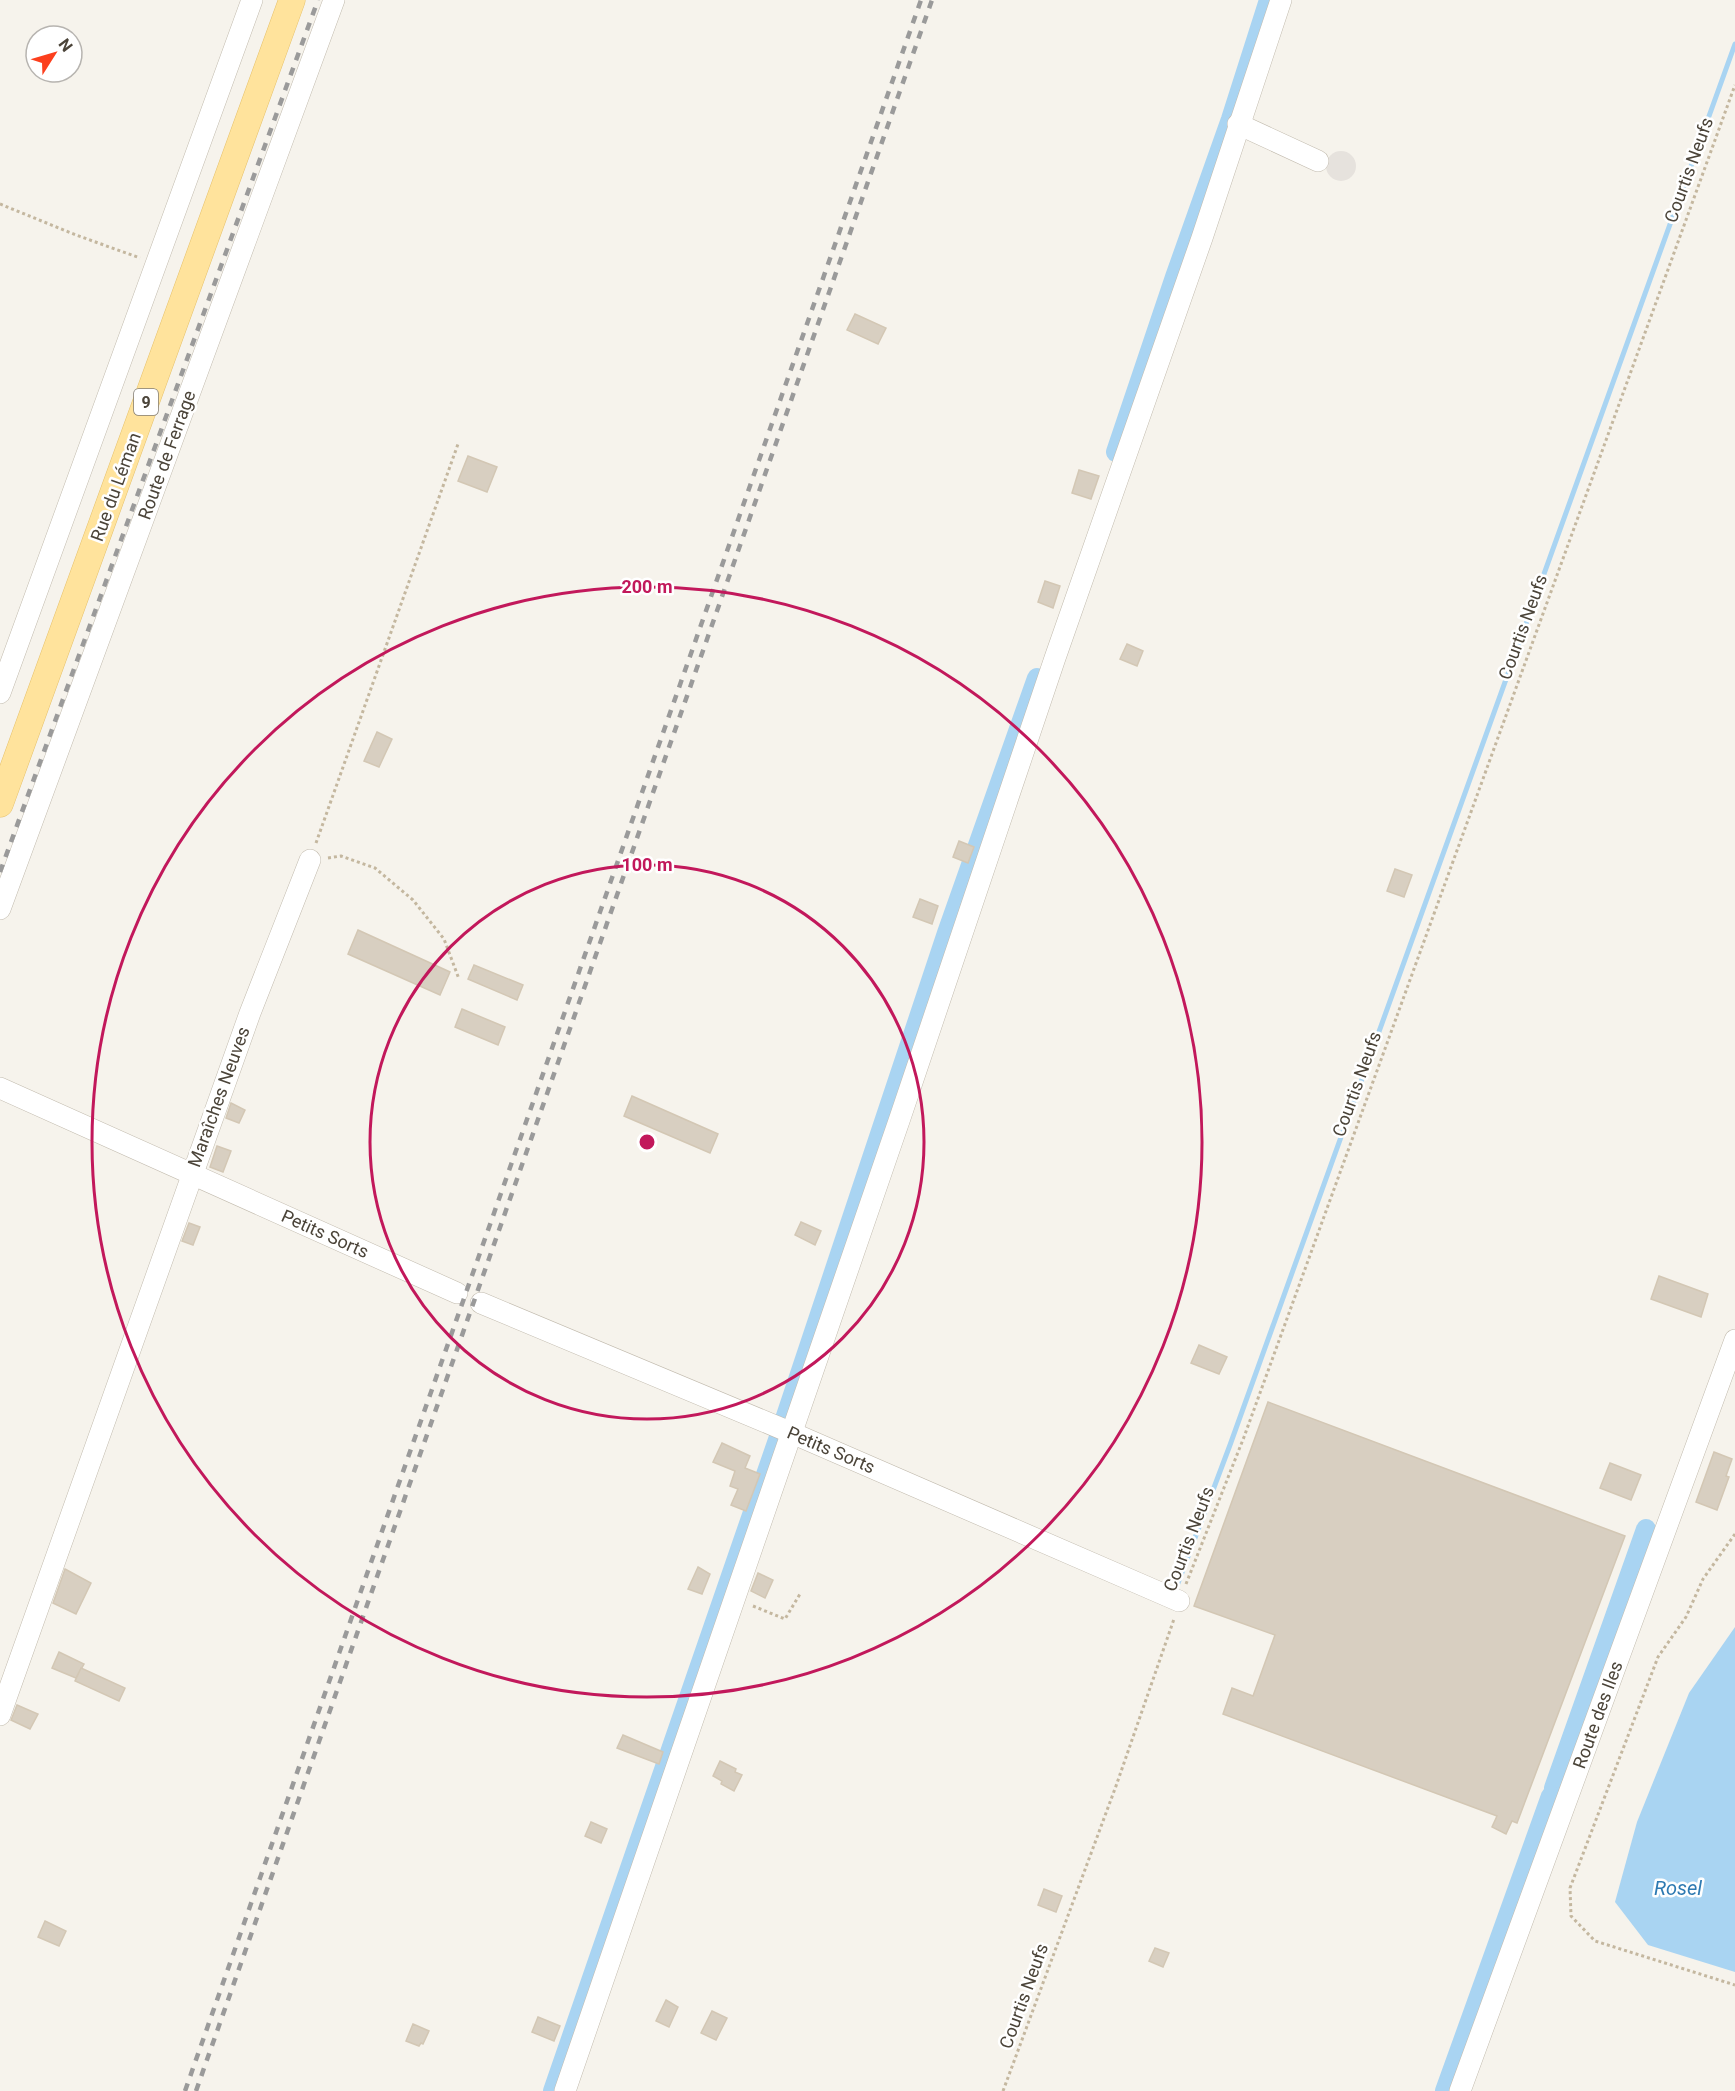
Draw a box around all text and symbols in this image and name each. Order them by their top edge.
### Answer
north arrow [24,24,84,84]
text: N [55,35,77,56]
street label: Courtis Neufs [1660,114,1717,225]
street label: Route de Ferrage [133,387,200,522]
road number: 9 [134,389,158,415]
street label: Rue du Léman [86,430,145,544]
street label: Courtis Neufs [1494,571,1551,682]
text: 200 m [621,576,673,597]
text: 100 m [621,854,673,875]
street label: Maraîches Neuves [183,1024,254,1170]
street label: Courtis Neufs [1328,1028,1385,1139]
centre of rings [637,1132,657,1152]
street label: Petits Sorts [278,1205,372,1262]
street label: Petits Sorts [784,1422,878,1477]
street label: Courtis Neufs [1159,1484,1218,1594]
street label: Route des Iles [1568,1658,1627,1771]
water label: Rosel [1654,1876,1702,1900]
street label: Courtis Neufs [995,1940,1052,2051]

